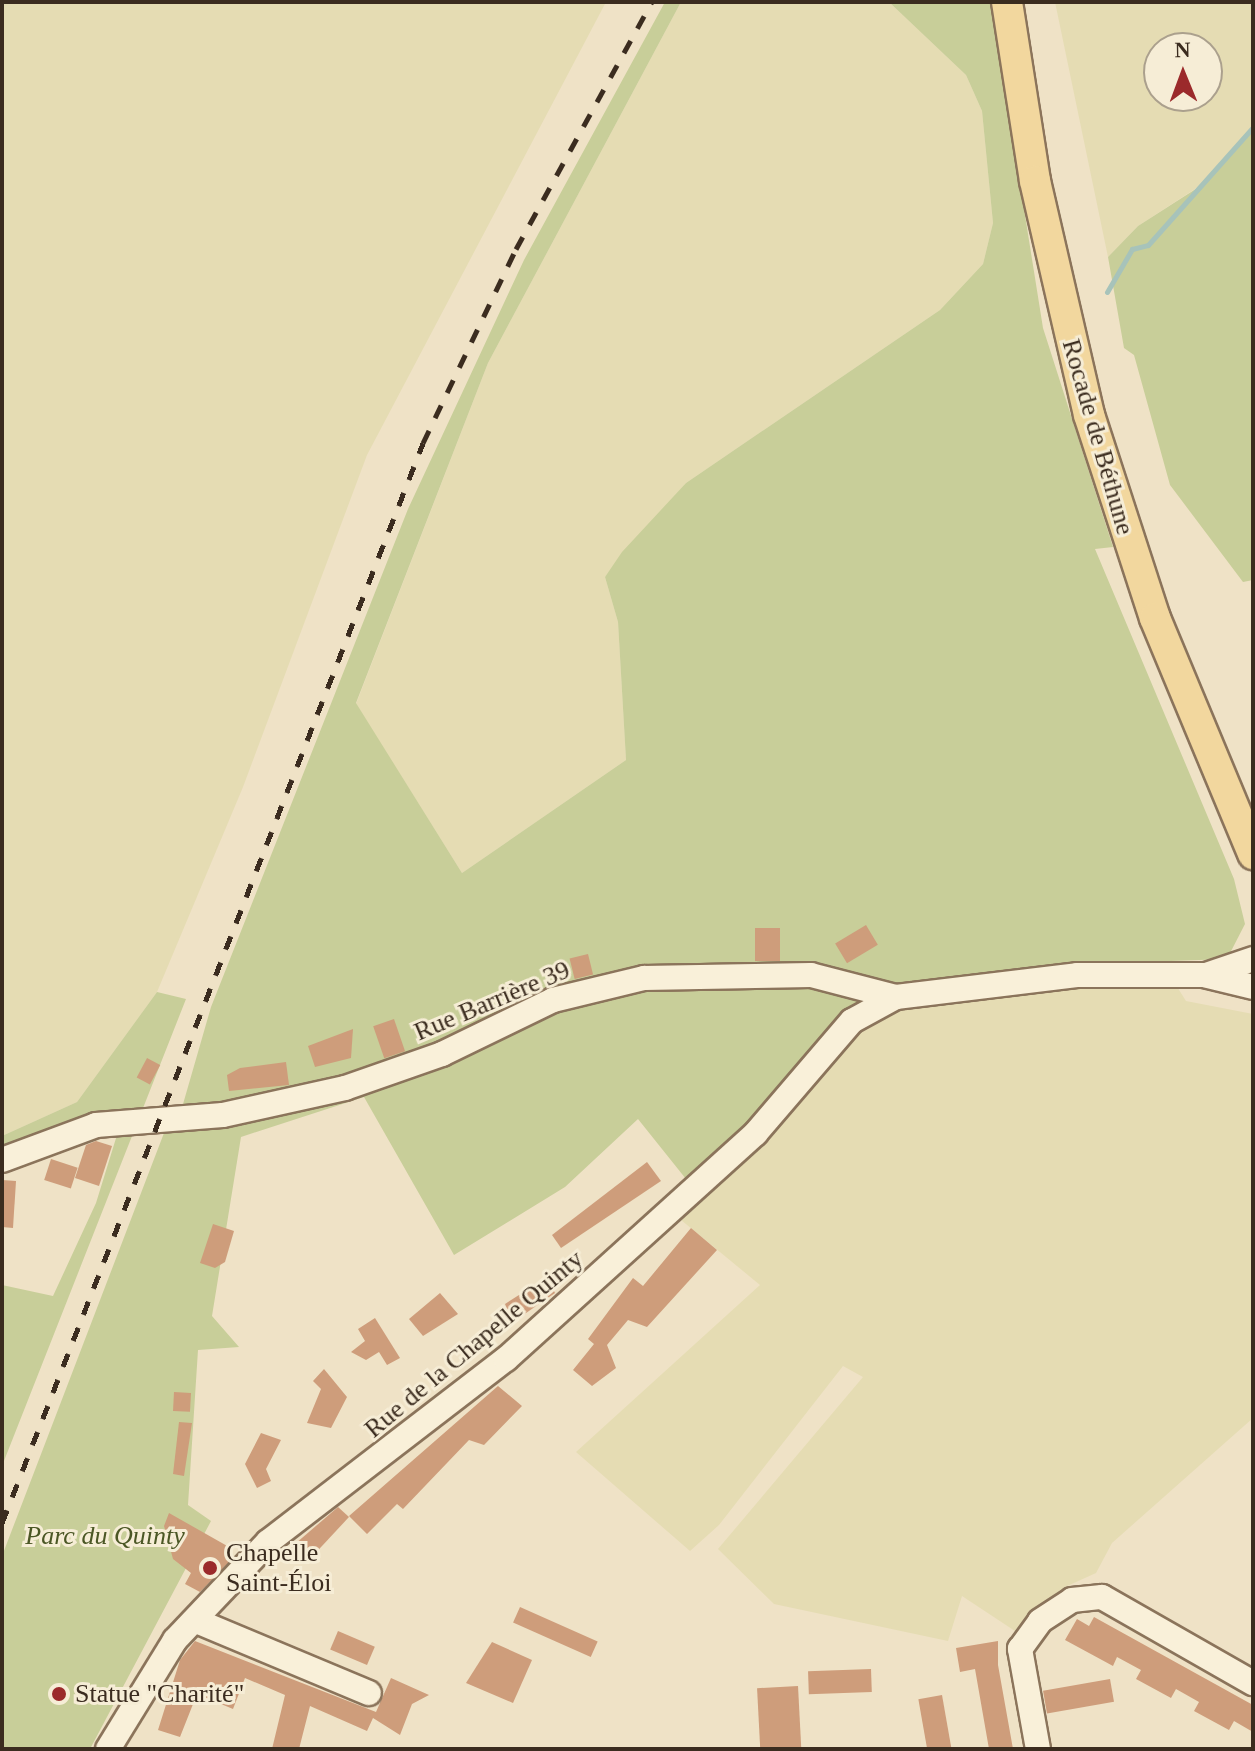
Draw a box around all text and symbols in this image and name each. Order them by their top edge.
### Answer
north arrow [1143,32,1223,112]
text: N [1174,37,1191,62]
street label: Rocade de Béthune [1055,336,1141,538]
street label: Rue Barrière 39 [409,954,575,1048]
street label: Rue de la Chapelle Quinty [358,1243,590,1445]
park label: Parc du Quinty [25,1520,185,1552]
place label: Chapelle Saint-Éloi [226,1537,331,1598]
marker: Chapelle Saint-Éloi [201,1559,219,1577]
place label: Statue "Charité" [75,1678,244,1710]
marker: Statue "Charité" [50,1685,68,1703]

